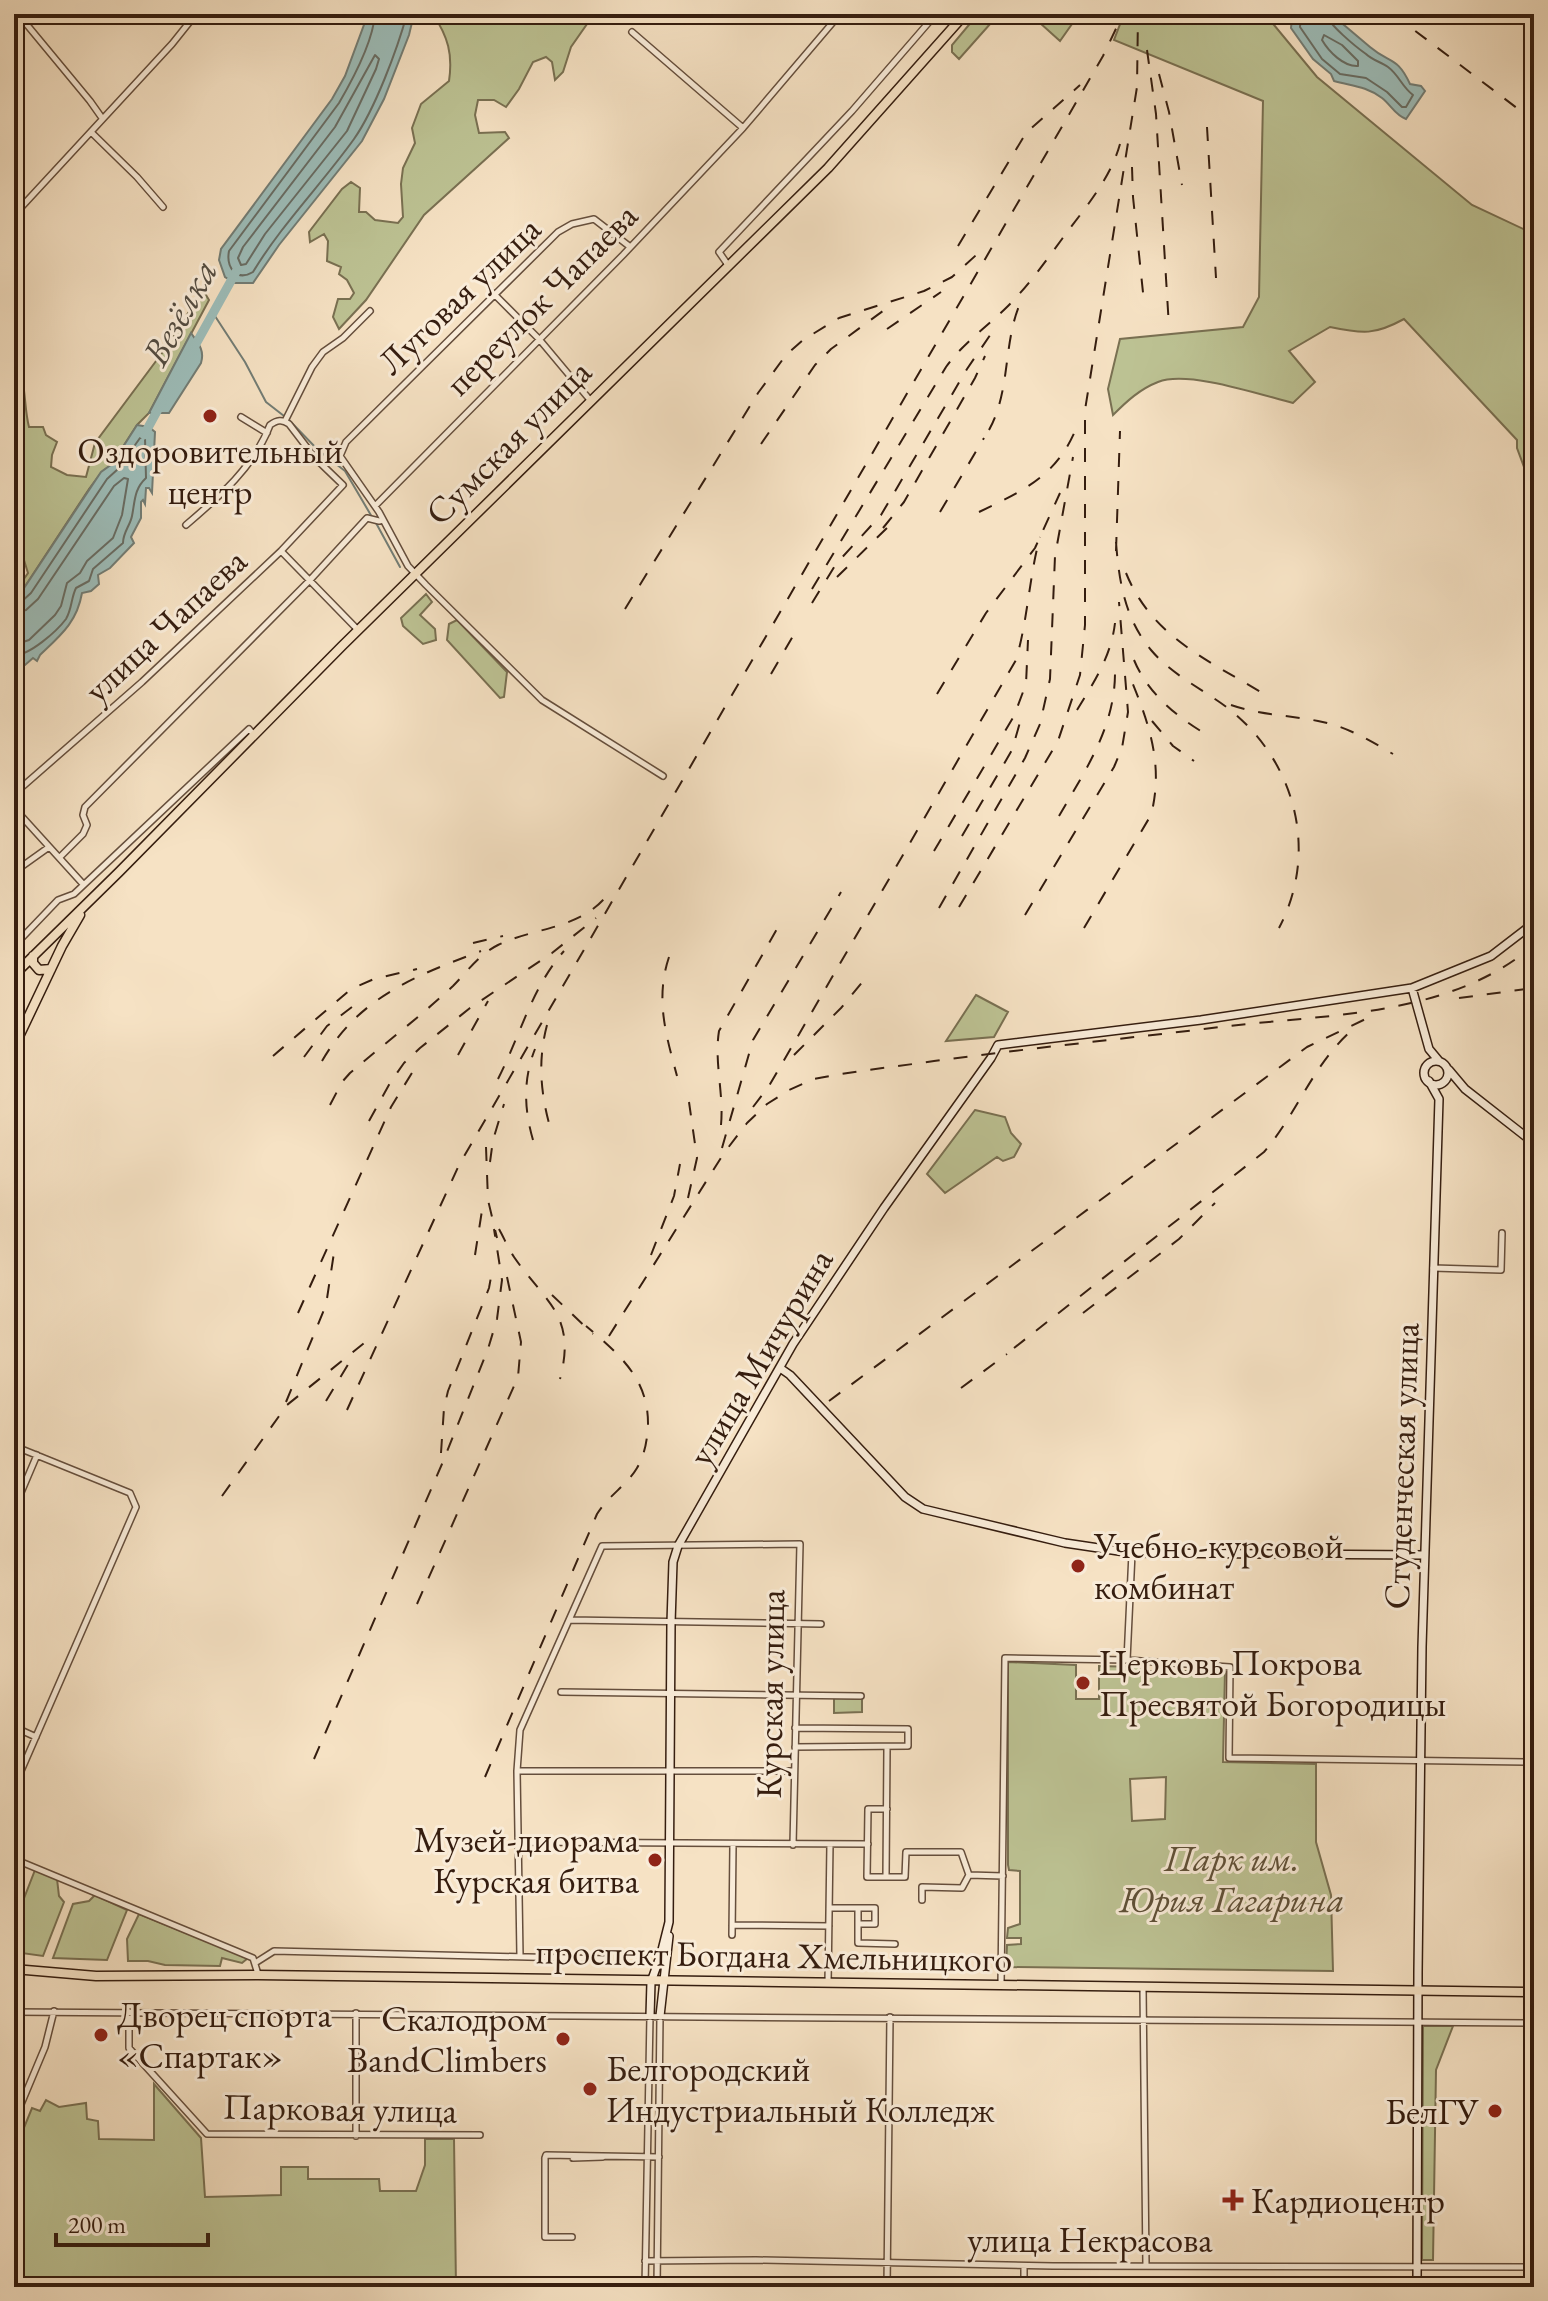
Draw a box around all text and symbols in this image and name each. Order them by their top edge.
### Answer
street label: переулок Чапаева [435,192,648,405]
street label: Луговая улица [368,205,551,384]
water label: Везёлка [129,250,228,375]
street label: Сумская улица [415,348,602,535]
marker: Оздоровительный центр [201,407,219,425]
place label: Оздоровительный центр [77,427,343,515]
street label: улица Чапаева [74,537,257,712]
street label: улица Мичурина [677,1239,844,1474]
street label: Студенческая улица [1373,1321,1430,1610]
place label: Учебно-курсовой комбинат [1093,1522,1344,1610]
marker: Учебно-курсовой комбинат [1069,1557,1087,1575]
street label: Курская улица [745,1588,795,1799]
place label: Церковь Покрова Пресвятой Богородицы [1099,1639,1446,1727]
marker: Церковь Покрова Пресвятой Богородицы [1074,1674,1092,1692]
place label: Музей-диорама Курская битва [414,1816,640,1904]
park label: Парк им. Юрия Гагарина [1118,1835,1345,1923]
marker: Музей-диорама Курская битва [646,1851,664,1869]
street label: проспект Богдана Хмельницкого [535,1927,1013,1983]
place label: Дворец спорта «Спартак» [117,1991,332,2079]
place label: Cкалодром BandClimbers [347,1995,547,2083]
marker: Дворец спорта «Спартак» [92,2026,110,2044]
marker: Cкалодром BandClimbers [554,2030,572,2048]
place label: Белгородский Индустриальный Колледж [606,2045,995,2133]
marker: Белгородский Индустриальный Колледж [581,2080,599,2098]
street label: Парковая улица [223,2082,458,2134]
place label: БелГУ [1385,2088,1479,2135]
marker: БелГУ [1486,2102,1504,2120]
place label: Кардиоцентр [1251,2177,1445,2224]
marker: Кардиоцентр [1222,2189,1244,2211]
scale bar [56,2197,208,2247]
text: 200 m [68,2209,126,2240]
street label: улица Некрасова [967,2216,1213,2263]

